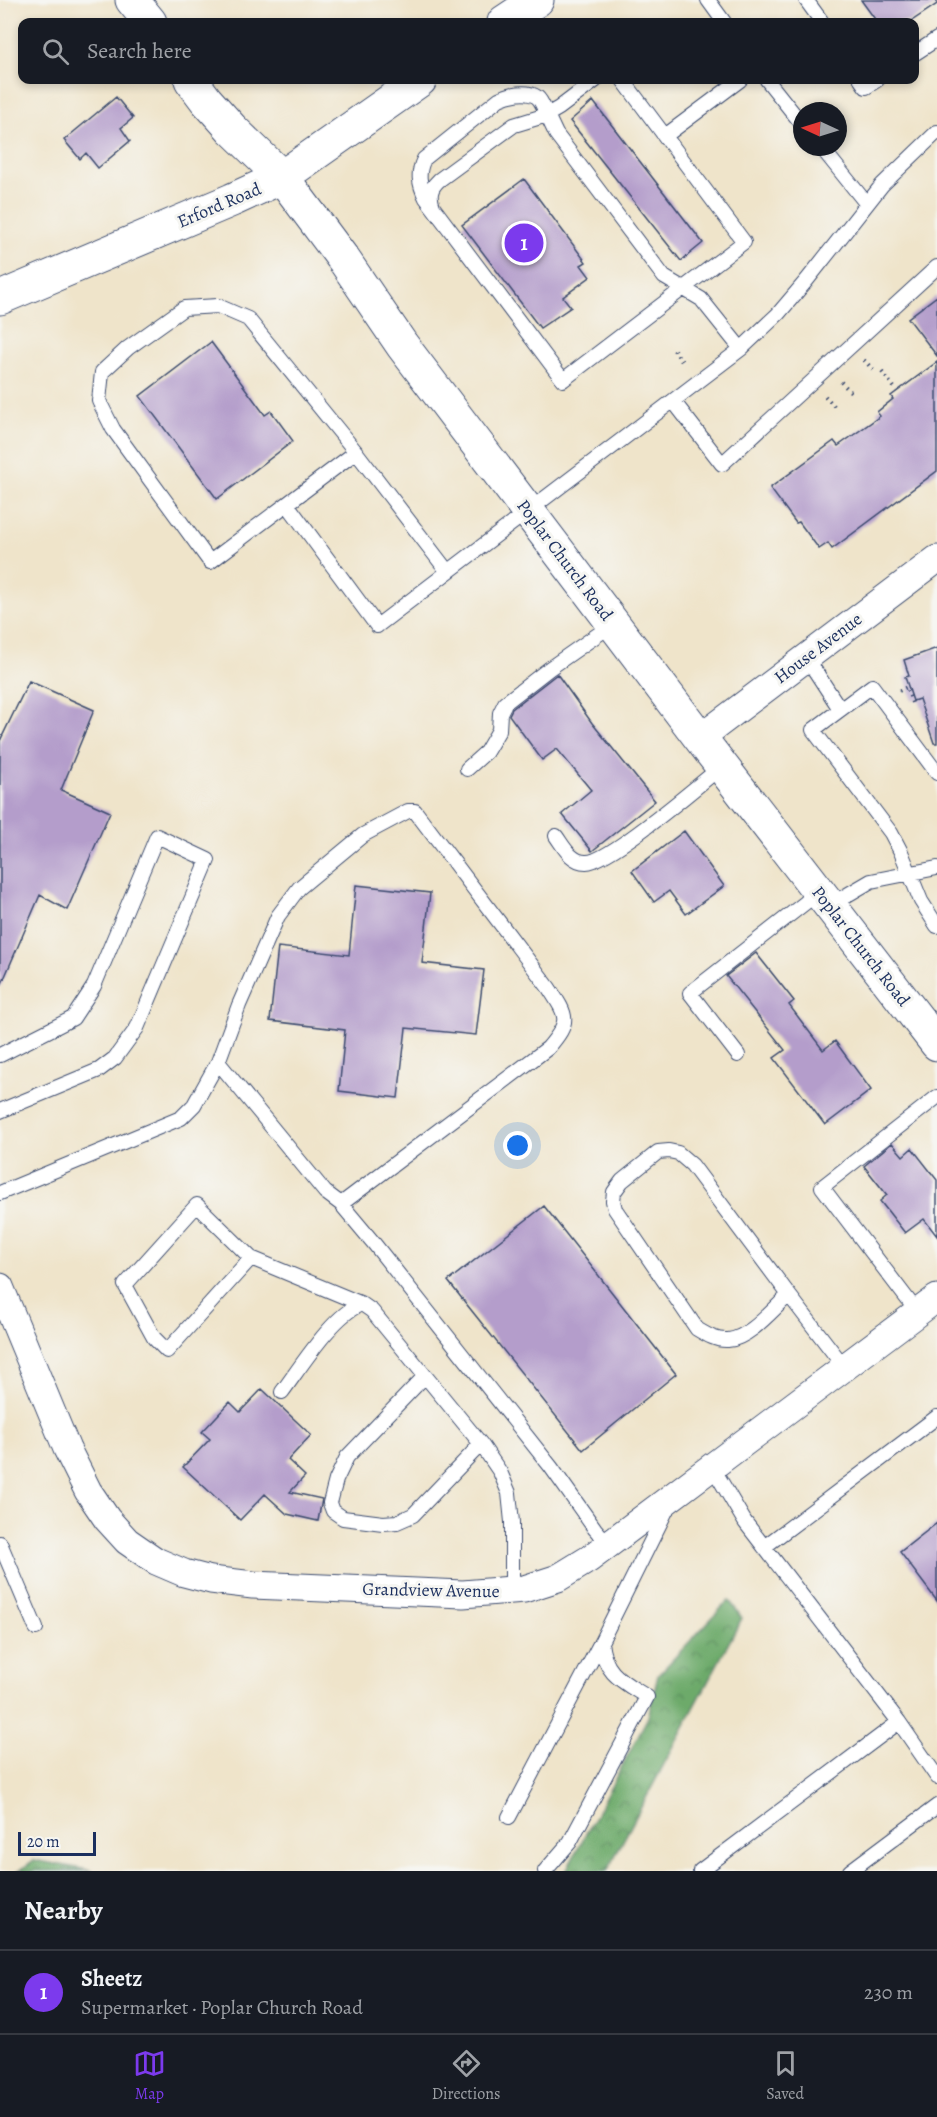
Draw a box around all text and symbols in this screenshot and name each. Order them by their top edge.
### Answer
search box [18,18,919,84]
icon: search [39,35,72,68]
text: Search here [87,36,192,66]
north arrow [793,102,847,156]
street label: Erford Road [173,176,265,233]
pin: 1 [504,220,544,266]
street label: Poplar Church Road [511,494,619,626]
street label: House Avenue [769,607,867,689]
street label: Poplar Church Road [806,881,916,1011]
your location [503,1131,532,1160]
street label: Grandview Avenue [362,1577,500,1603]
scale bar [18,1829,96,1856]
text: 20 m [27,1831,60,1853]
text: Nearby [24,1893,103,1928]
text: Sheetz [81,1964,142,1994]
text: 1 [40,1979,47,2006]
text: 230 m [864,1979,913,2006]
text: Supermarket · Poplar Church Road [81,1994,363,2021]
tab: Map [133,2047,166,2105]
tab: Directions [432,2047,500,2105]
tab: Saved [766,2047,804,2105]

